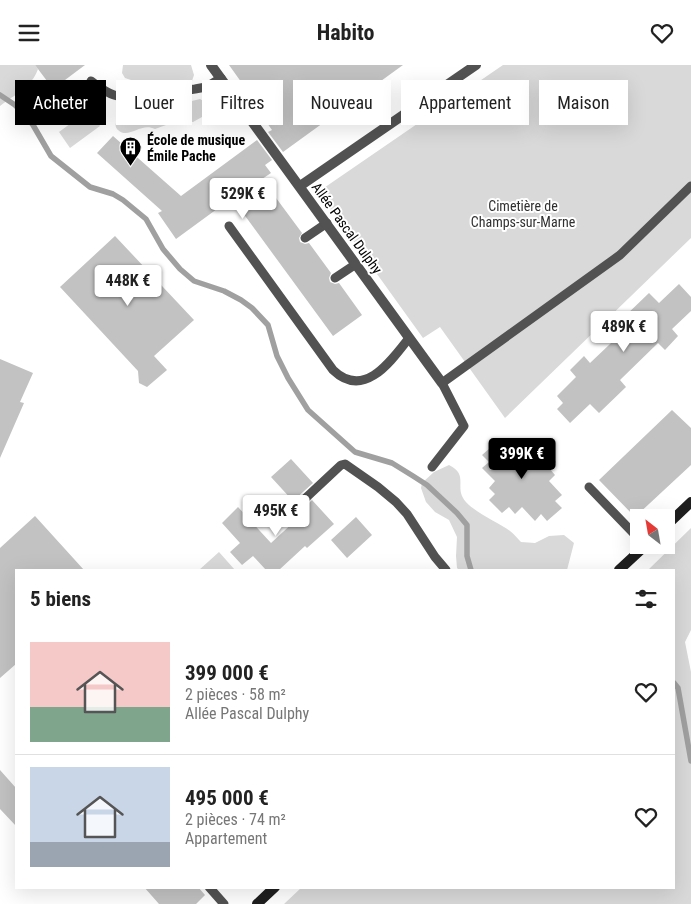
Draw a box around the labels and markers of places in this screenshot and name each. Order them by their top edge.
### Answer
place label: École de musique Émile Pache [147,131,245,164]
building icon: École de musique Émile Pache [119,136,143,167]
pin: 529K € [202,177,284,220]
pin: 448K € [87,265,169,307]
pin: 489K € [583,311,665,353]
pin: 399K € [481,437,563,480]
pin: 495K € [235,495,317,537]

